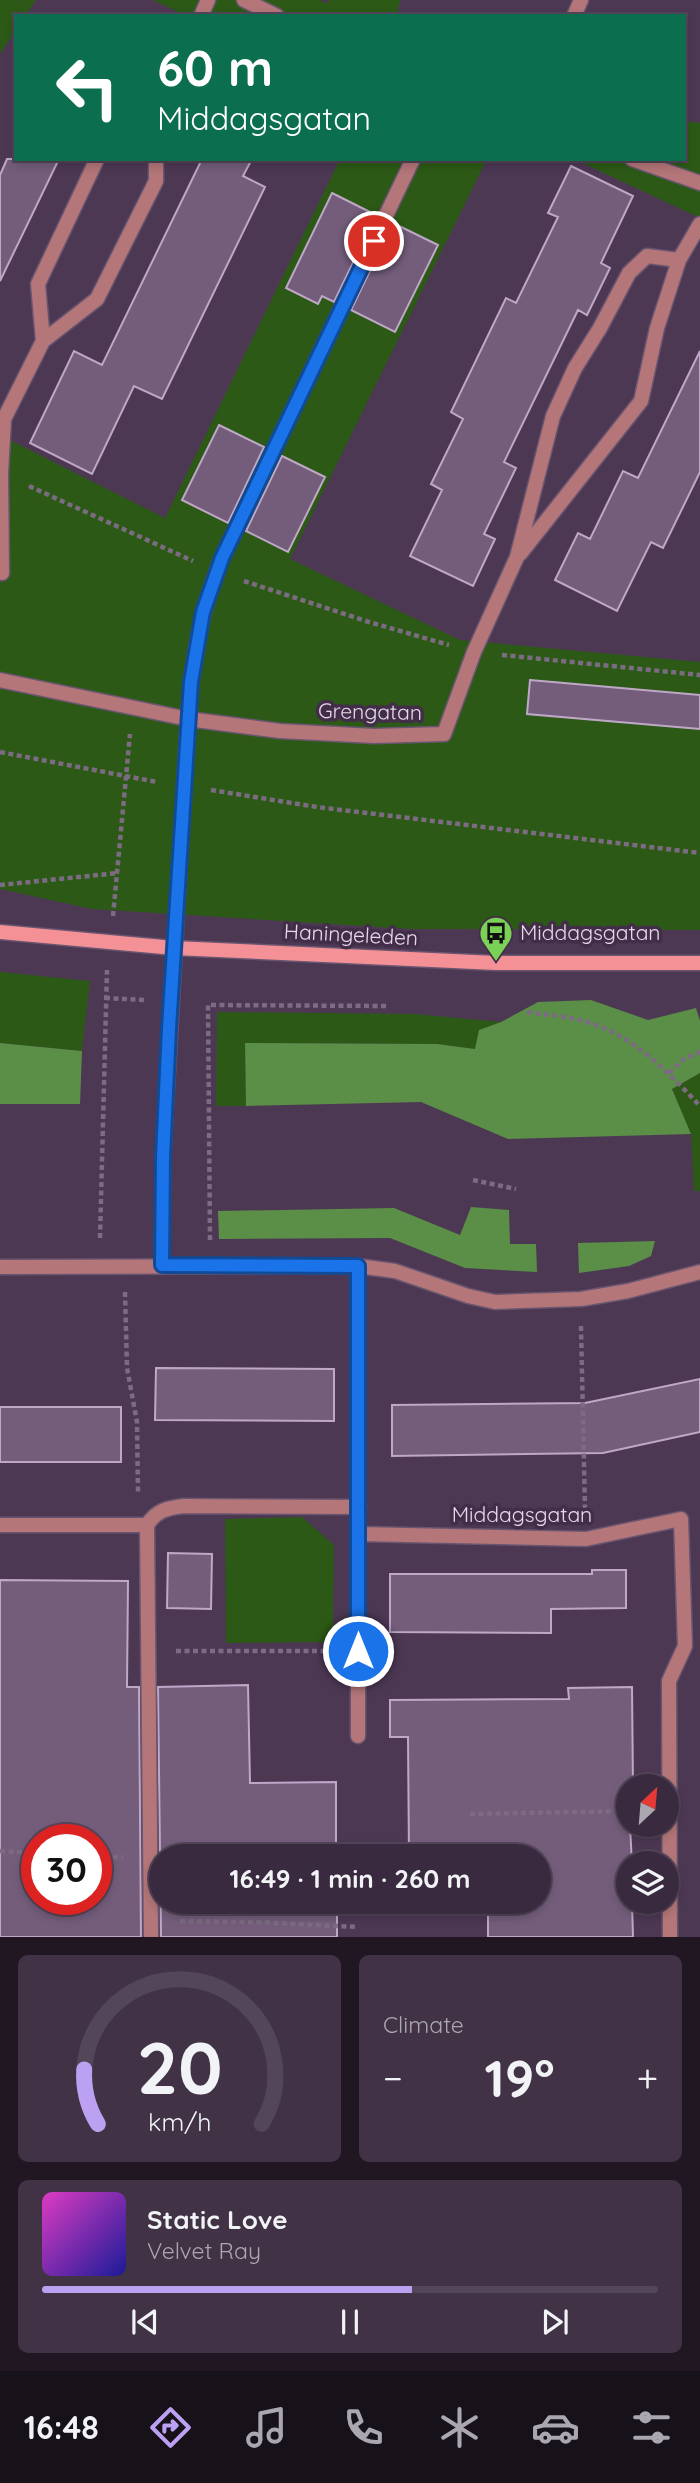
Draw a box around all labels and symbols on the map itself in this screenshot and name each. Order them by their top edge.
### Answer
pin [344,211,404,271]
street label: Grengatan [318,697,422,725]
bus stop icon: Middagsgatan [477,914,515,963]
street label: Haningeleden [283,918,419,951]
place label: Middagsgatan [520,919,661,945]
street label: Middagsgatan [452,1501,592,1527]
position arrow [321,1614,395,1688]
north arrow [616,1774,679,1838]
speed limit sign: 30 [21,1824,112,1915]

